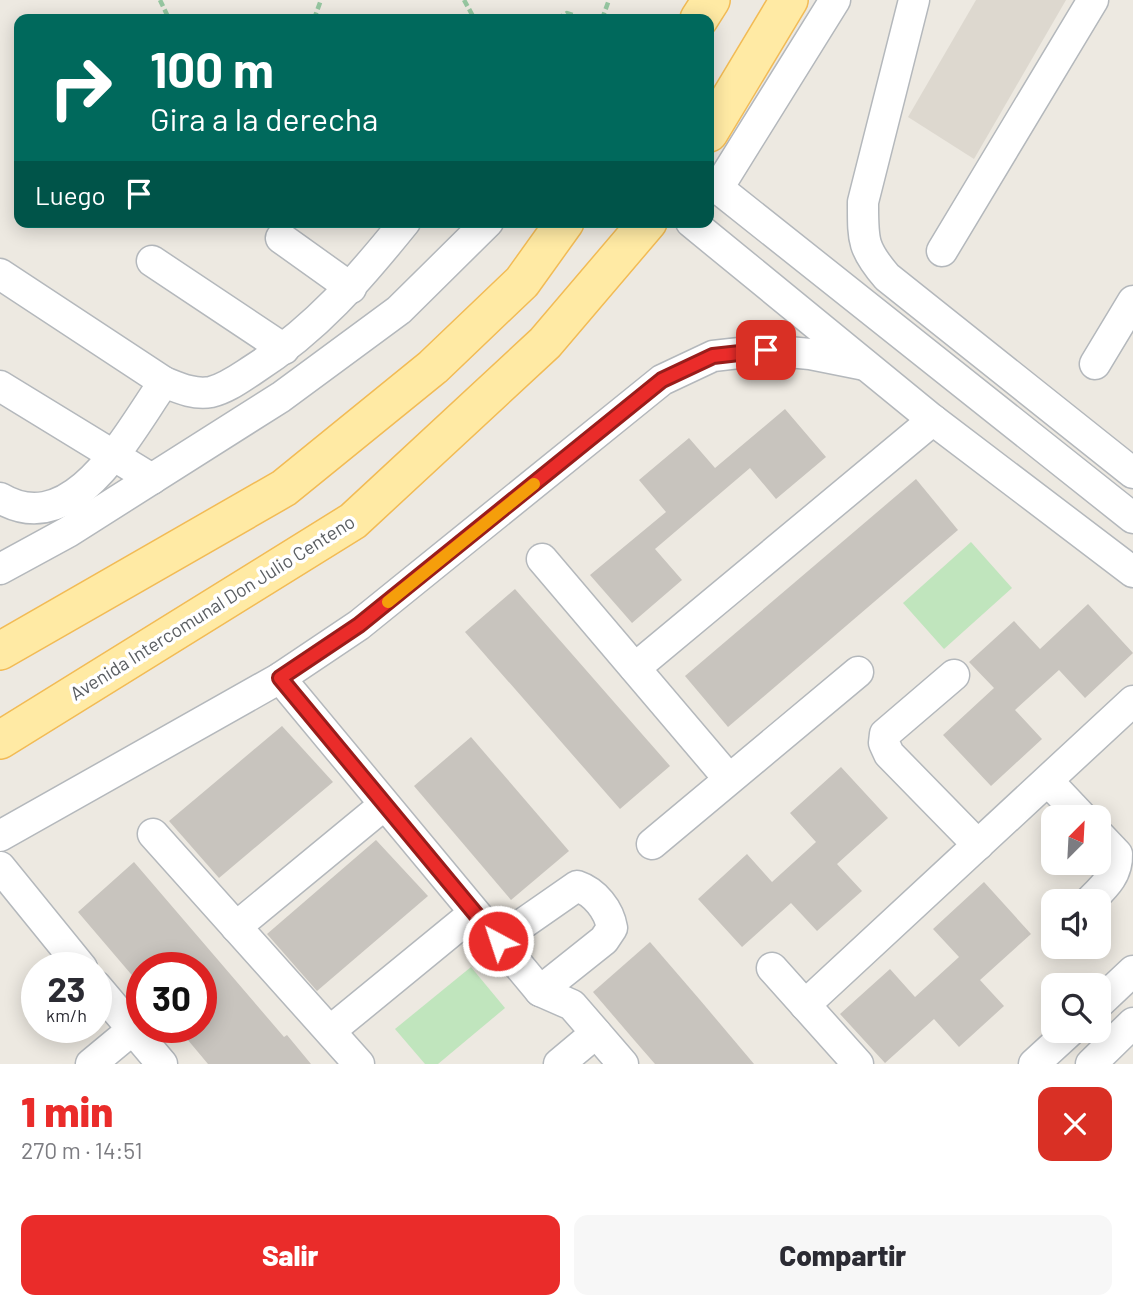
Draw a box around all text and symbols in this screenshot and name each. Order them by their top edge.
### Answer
text: 100 m [150,39,274,98]
icon: right [35,42,126,133]
text: Gira a la derecha [150,99,378,137]
icon: arrive [120,175,158,213]
text: Luego [35,179,106,210]
pin [736,320,796,380]
icon: arrive [747,331,785,369]
street label: Avenida Intercomunal Don Julio Centeno [65,509,359,705]
north arrow [1041,805,1111,875]
map controls [1041,805,1111,1043]
button: sound [1041,889,1111,959]
position arrow [461,904,535,978]
speed limit sign: 30 [126,952,217,1043]
text: 23 [47,967,86,1009]
button: search [1041,973,1111,1043]
text: km/h [46,1004,87,1026]
text: 1 min [21,1085,113,1135]
button: close [1038,1087,1112,1161]
text: 270 m · 14:51 [21,1136,143,1164]
button: Salir [21,1215,560,1295]
button: Compartir [574,1215,1112,1295]

